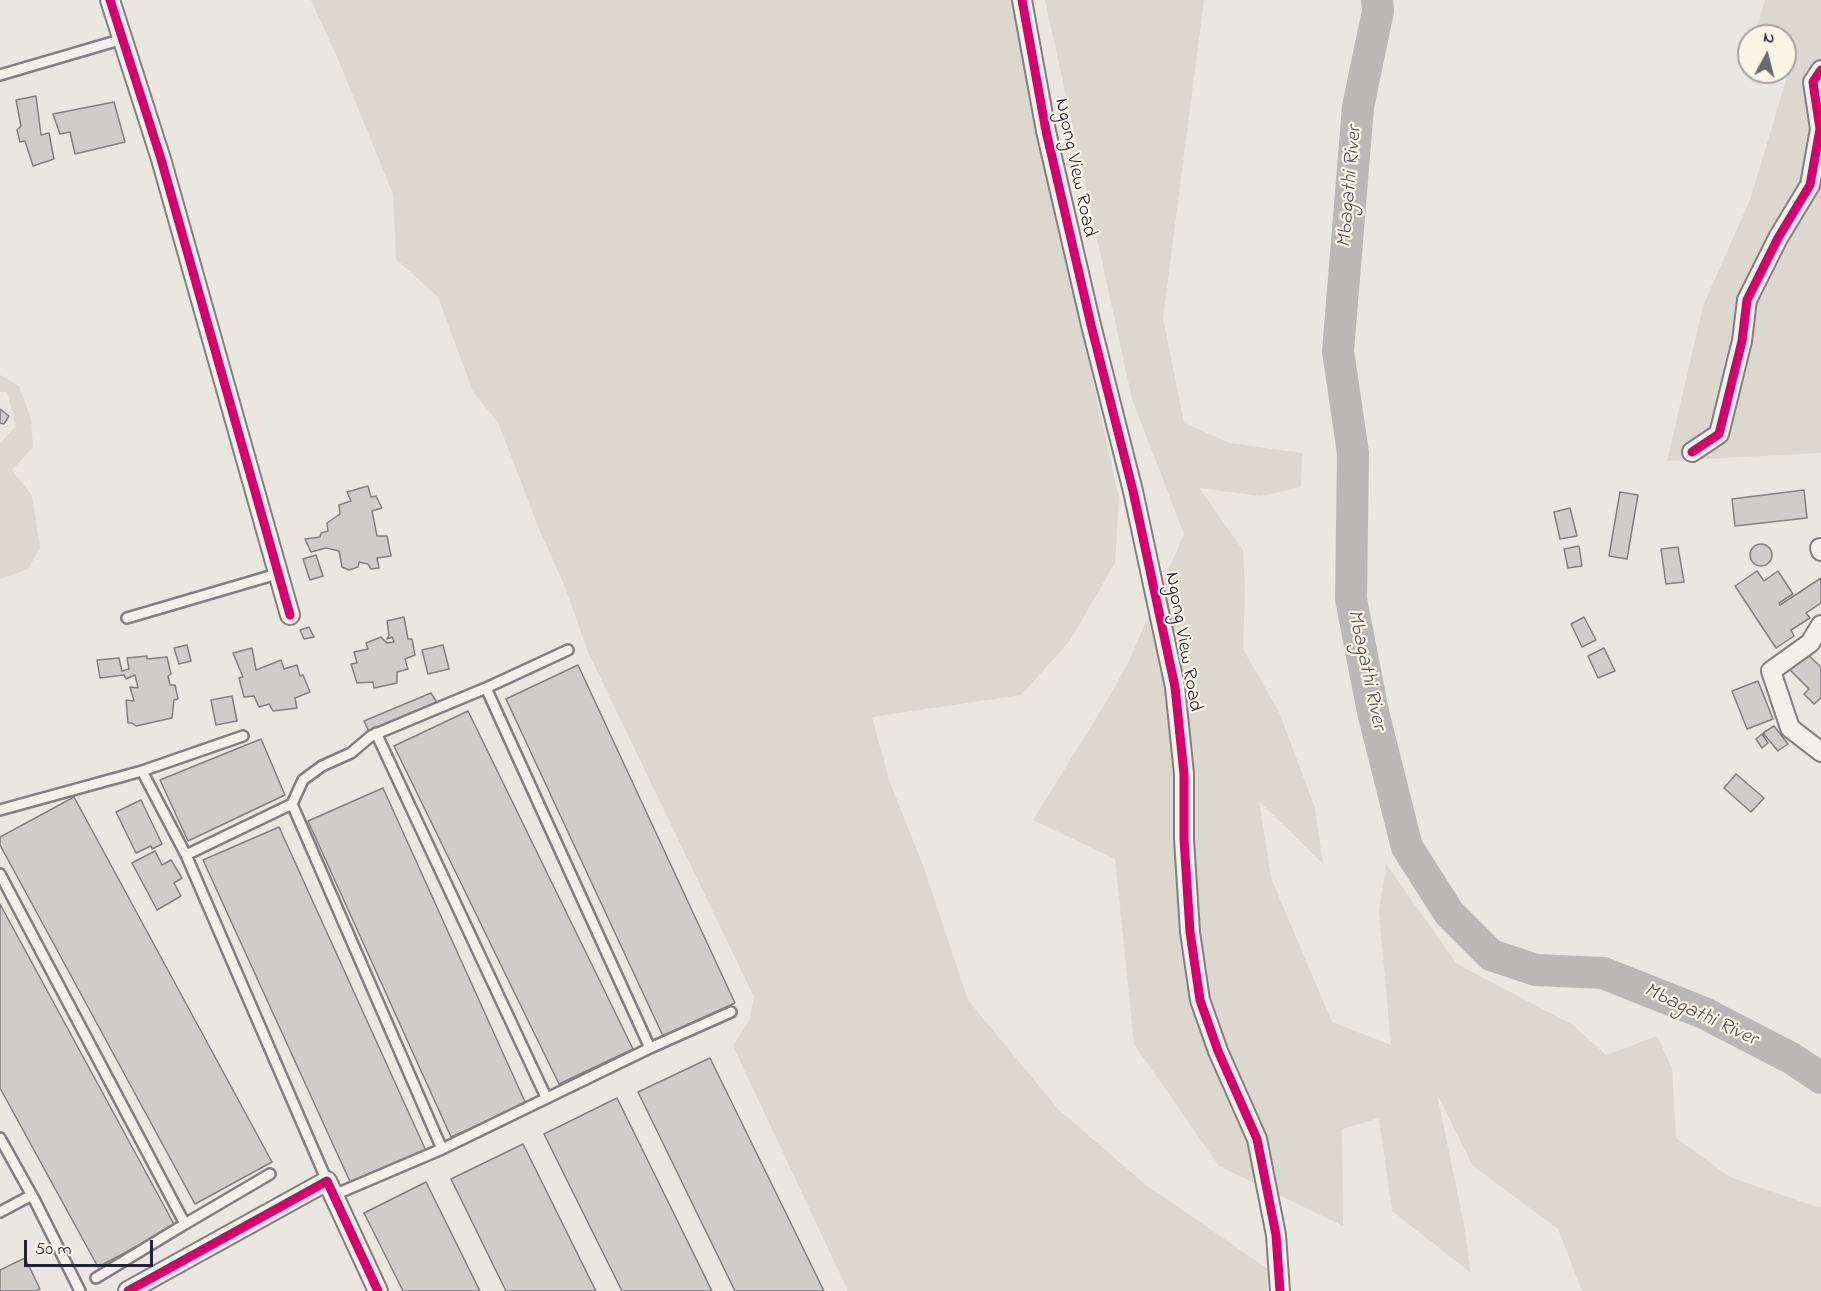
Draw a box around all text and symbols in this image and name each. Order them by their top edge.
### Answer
north arrow [1737,24,1797,84]
text: N [1762,26,1776,51]
street label: Ngong View Road [1048,96,1100,240]
water label: Mbagathi River [1333,125,1369,249]
street label: Ngong View Road [1158,570,1206,714]
water label: Mbagathi River [1340,608,1390,732]
water label: Mbagathi River [1639,979,1761,1053]
scale bar [27,1228,156,1266]
text: 50 m [35,1237,72,1263]

